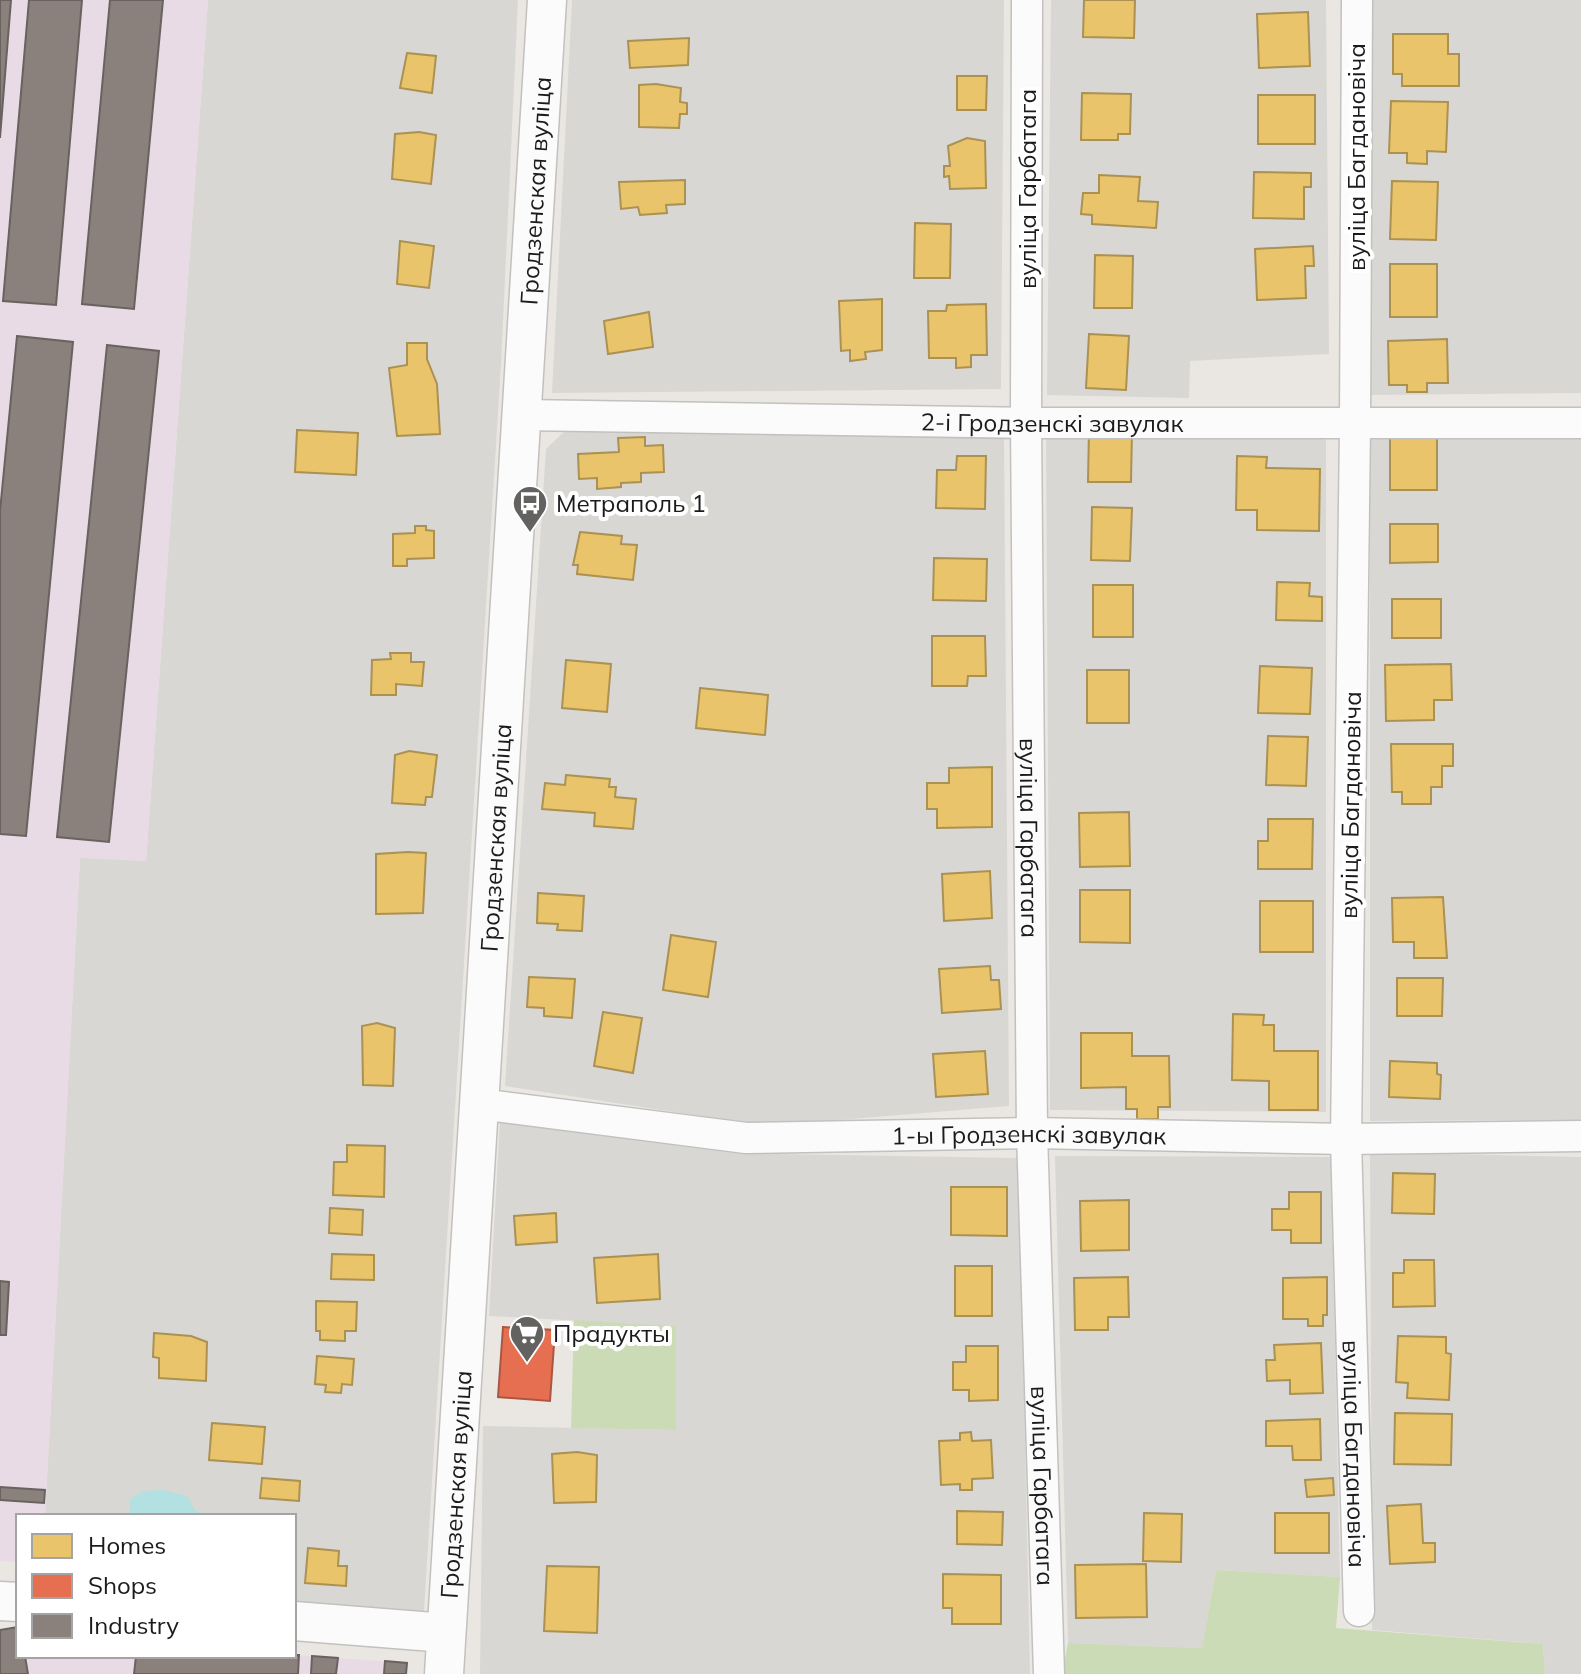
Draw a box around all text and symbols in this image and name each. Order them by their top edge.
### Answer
street label: вуліца Багдановіча [1341,43,1371,271]
street label: Гродзенская вуліца [513,76,557,306]
street label: вуліца Гарбатага [1012,89,1042,289]
street label: 2-і Гродзенскі завулак [920,406,1183,438]
bus stop icon: Метраполь 1 [511,484,549,534]
place label: Метраполь 1 [556,488,706,518]
street label: вуліца Багдановіча [1333,691,1367,919]
street label: Гродзенская вуліца [473,723,517,953]
street label: вуліца Гарбатага [1014,738,1045,938]
street label: 1-ы Гродзенскі завулак [891,1118,1167,1151]
supermarket icon: Прадукты [508,1314,546,1364]
place label: Прадукты [553,1318,670,1348]
street label: вуліца Багдановіча [1337,1339,1373,1568]
street label: Гродзенская вуліца [434,1369,478,1599]
street label: вуліца Гарбатага [1025,1385,1061,1586]
legend [16,1514,296,1658]
text: Homes [88,1530,166,1560]
text: Shops [88,1570,157,1600]
text: Industry [88,1610,179,1640]

